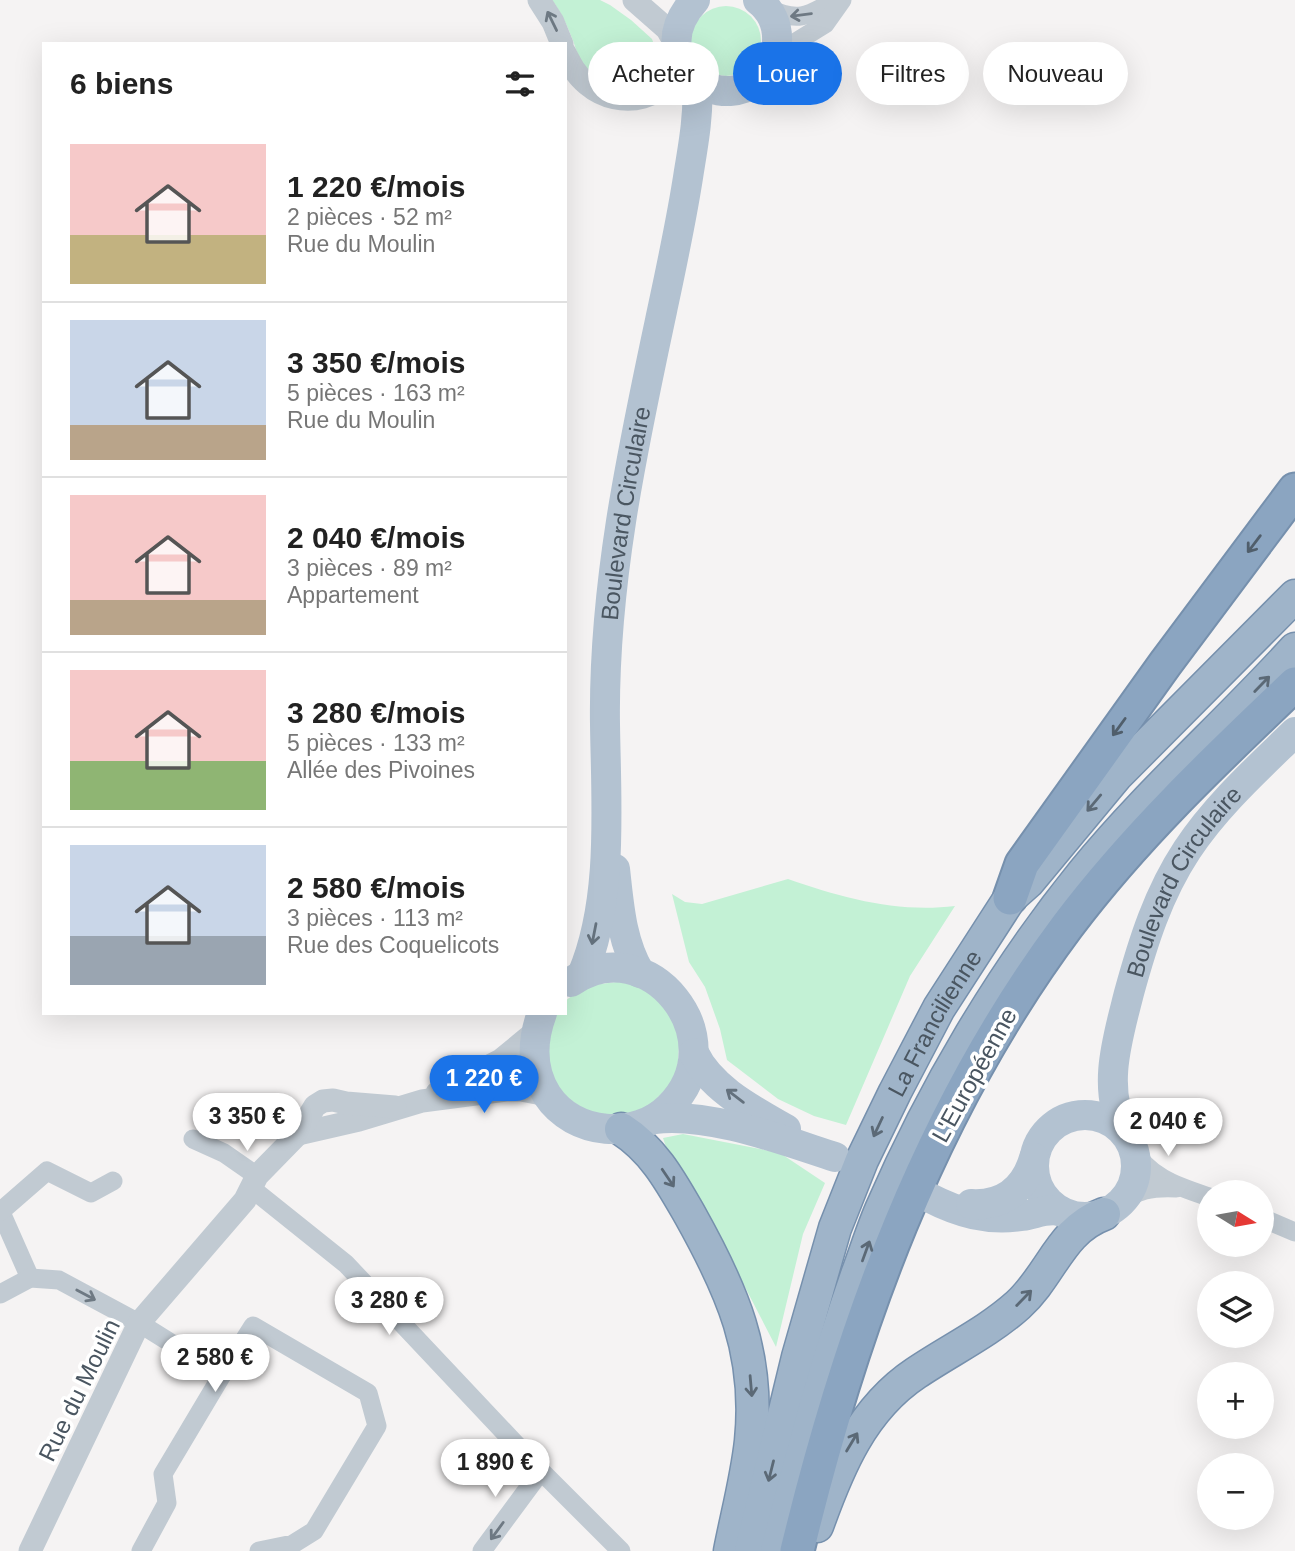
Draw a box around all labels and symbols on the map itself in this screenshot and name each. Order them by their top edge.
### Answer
one-way arrow [790,8,813,21]
one-way arrow [544,11,558,32]
street label: Boulevard Circulaire [595,404,655,621]
one-way arrow [1247,534,1262,553]
one-way arrow [1254,676,1271,693]
one-way arrow [1112,717,1126,736]
street label: Boulevard Circulaire [1121,780,1246,980]
one-way arrow [1086,794,1102,812]
one-way arrow [587,922,601,945]
street label: La Francilienne [882,945,987,1101]
street label: L'Européenne [926,1003,1022,1147]
pin: 1 220 € [419,1056,549,1115]
one-way arrow [726,1089,745,1103]
pin: 3 350 € [182,1094,312,1153]
pin: 2 040 € [1103,1098,1233,1158]
one-way arrow [871,1116,884,1137]
one-way arrow [660,1168,675,1187]
north arrow [1197,1180,1274,1256]
one-way arrow [861,1240,873,1262]
pin: 3 280 € [324,1278,454,1337]
one-way arrow [75,1289,96,1302]
one-way arrow [1016,1290,1033,1307]
street label: Rue du Moulin [33,1315,125,1465]
pin: 2 580 € [150,1334,280,1394]
one-way arrow [745,1375,758,1397]
one-way arrow [845,1433,859,1453]
pin: 1 890 € [430,1440,560,1499]
one-way arrow [763,1460,776,1482]
one-way arrow [490,1521,504,1540]

